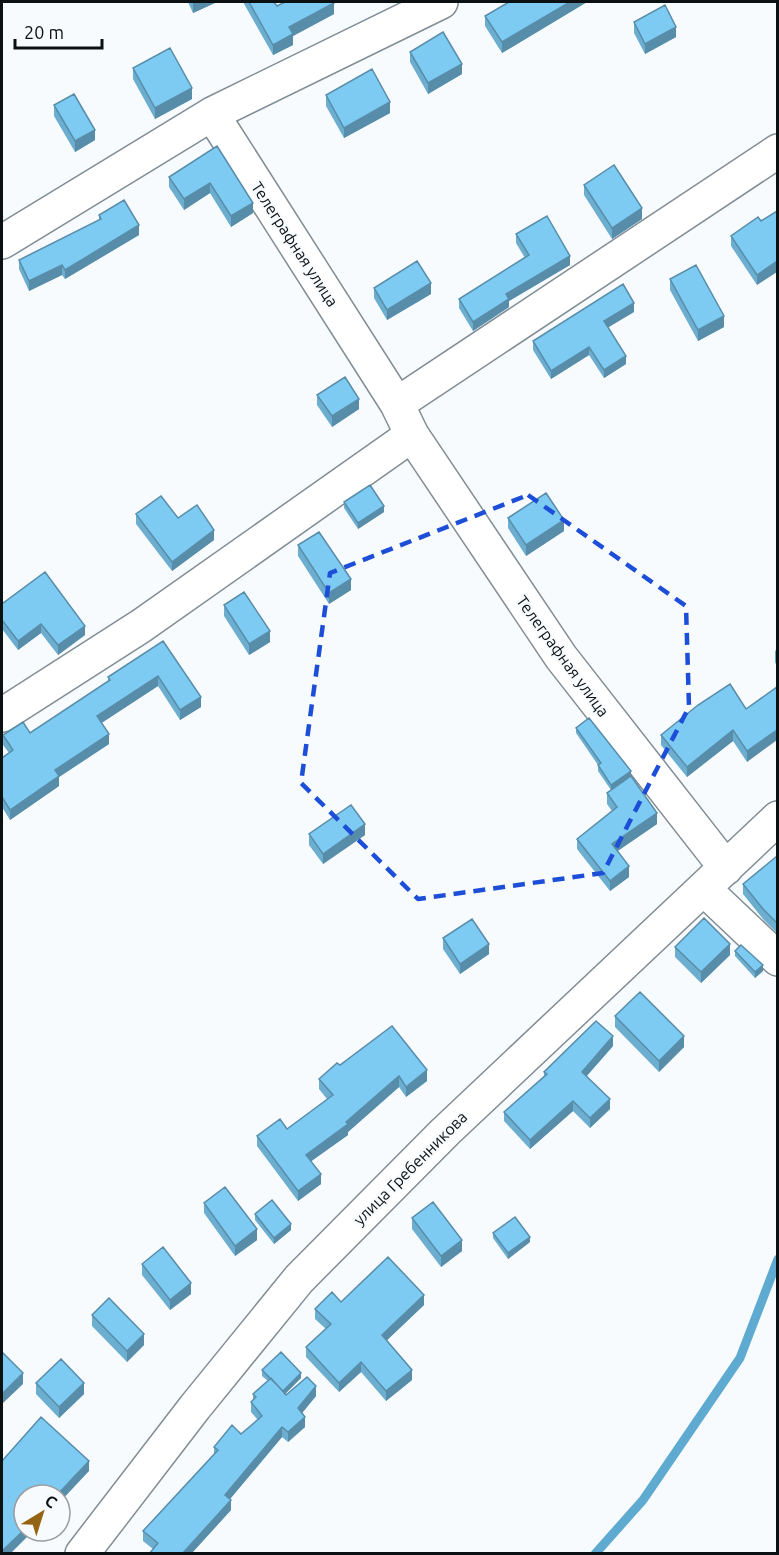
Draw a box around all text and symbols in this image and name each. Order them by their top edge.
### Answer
scale bar [15,12,102,50]
text: 20 m [24,22,64,42]
street label: Телеграфная улица [248,178,342,310]
street label: Телеграфная улица [513,592,613,720]
street label: улица Гребенникова [350,1108,470,1228]
north arrow [12,1483,72,1543]
text: С [42,1491,61,1511]

